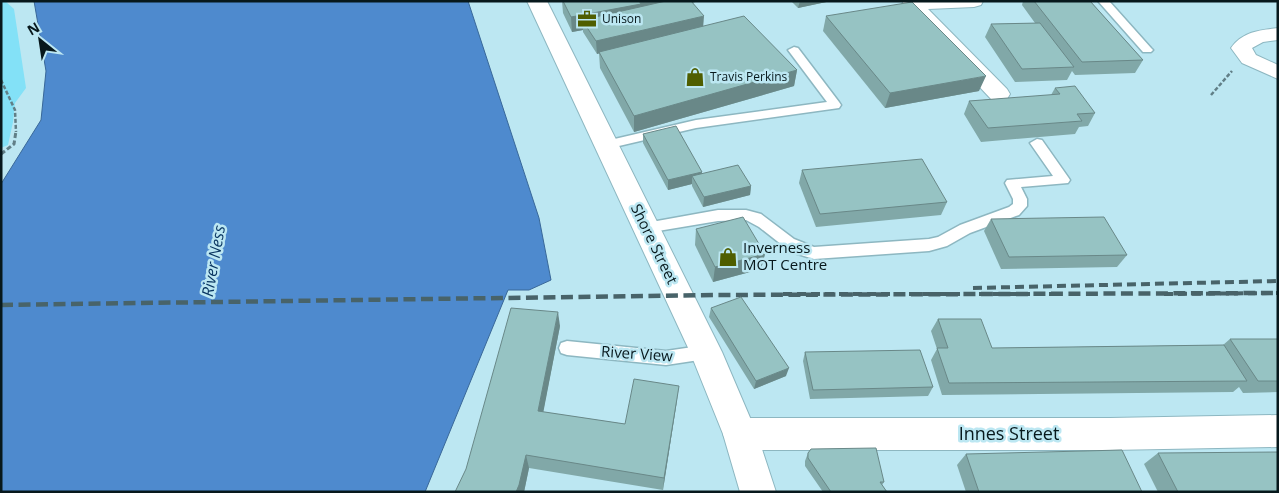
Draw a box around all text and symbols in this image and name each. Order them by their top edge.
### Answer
office icon: Unison [576,8,598,30]
place label: Unison [602,10,641,27]
north arrow [15,15,65,65]
text: N [24,17,43,39]
shop icon: Travis Perkins [684,66,706,88]
place label: Travis Perkins [710,68,788,85]
street label: Shore Street [627,200,683,287]
water label: River Ness [196,224,230,298]
place label: Inverness MOT Centre [743,237,827,274]
shop icon: Inverness MOT Centre [717,246,739,268]
street label: River View [601,341,674,366]
street label: Innes Street [959,421,1059,445]

